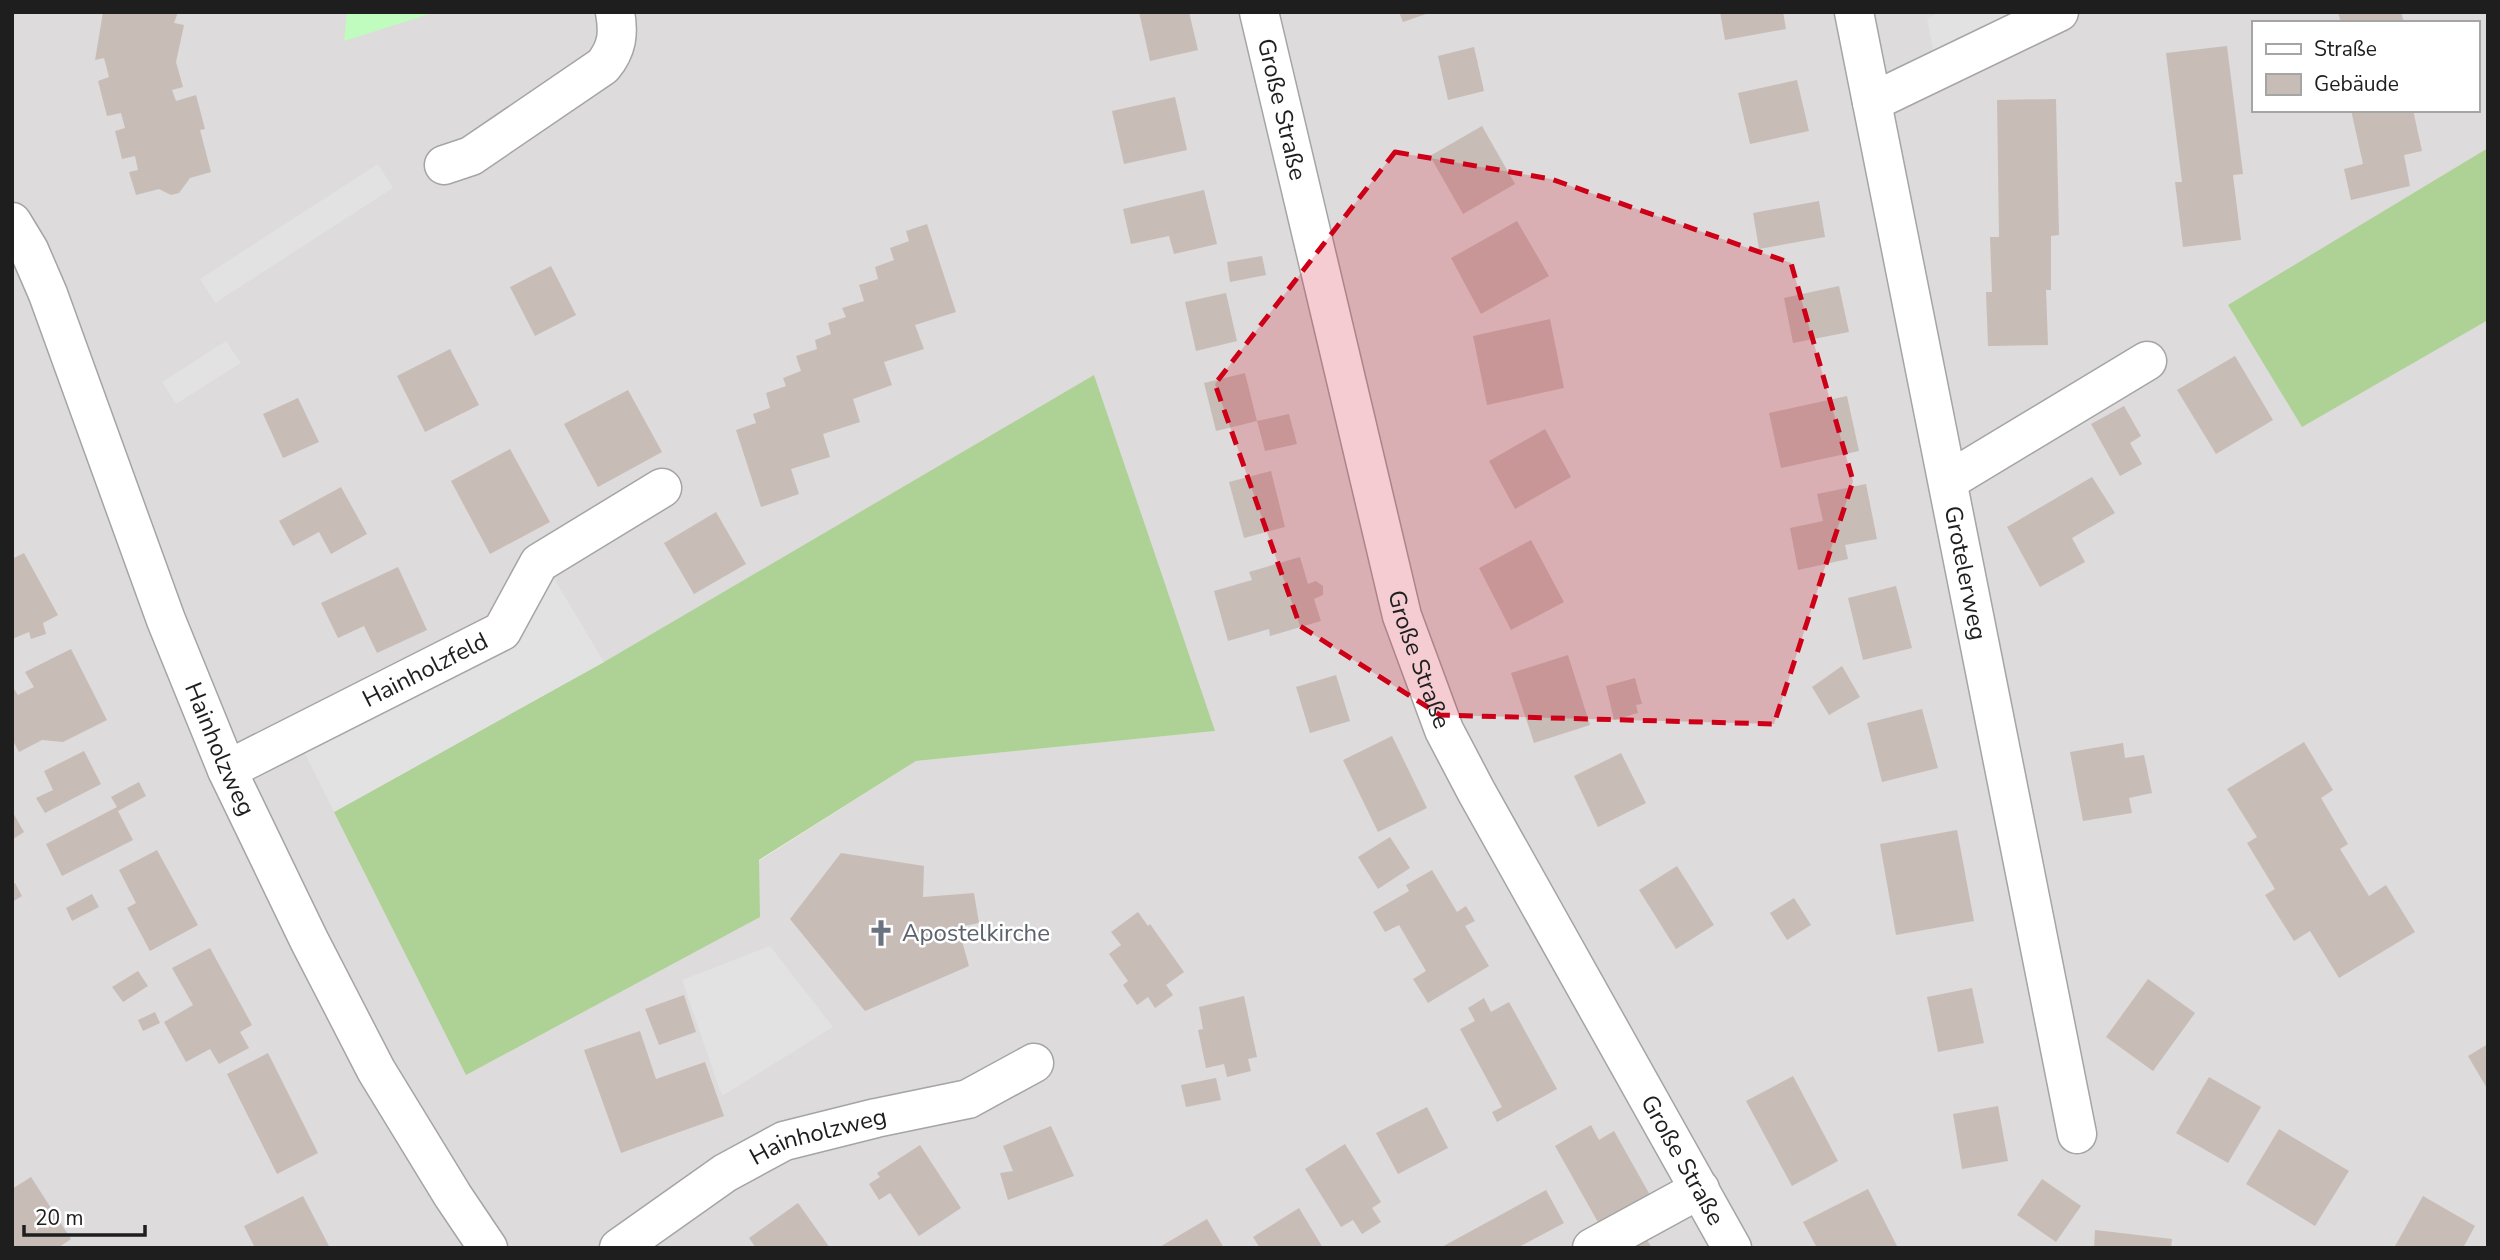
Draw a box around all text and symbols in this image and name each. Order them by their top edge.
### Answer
legend [2252,21,2479,112]
street label: Große Straße [1250,35,1314,183]
text: Straße [2314,35,2377,63]
text: Gebäude [2314,70,2399,98]
street label: Grotelerweg [1937,503,1994,643]
street label: Große Straße [1380,587,1458,733]
street label: Hainholzfeld [357,625,493,715]
street label: Hainholzweg [177,677,263,821]
place label: Apostelkirche [902,917,1050,949]
church icon: Apostelkirche [866,918,896,948]
street label: Große Straße [1633,1089,1732,1231]
street label: Hainholzweg [744,1100,889,1173]
scale bar [24,1194,145,1238]
text: 20 m [35,1204,84,1232]

